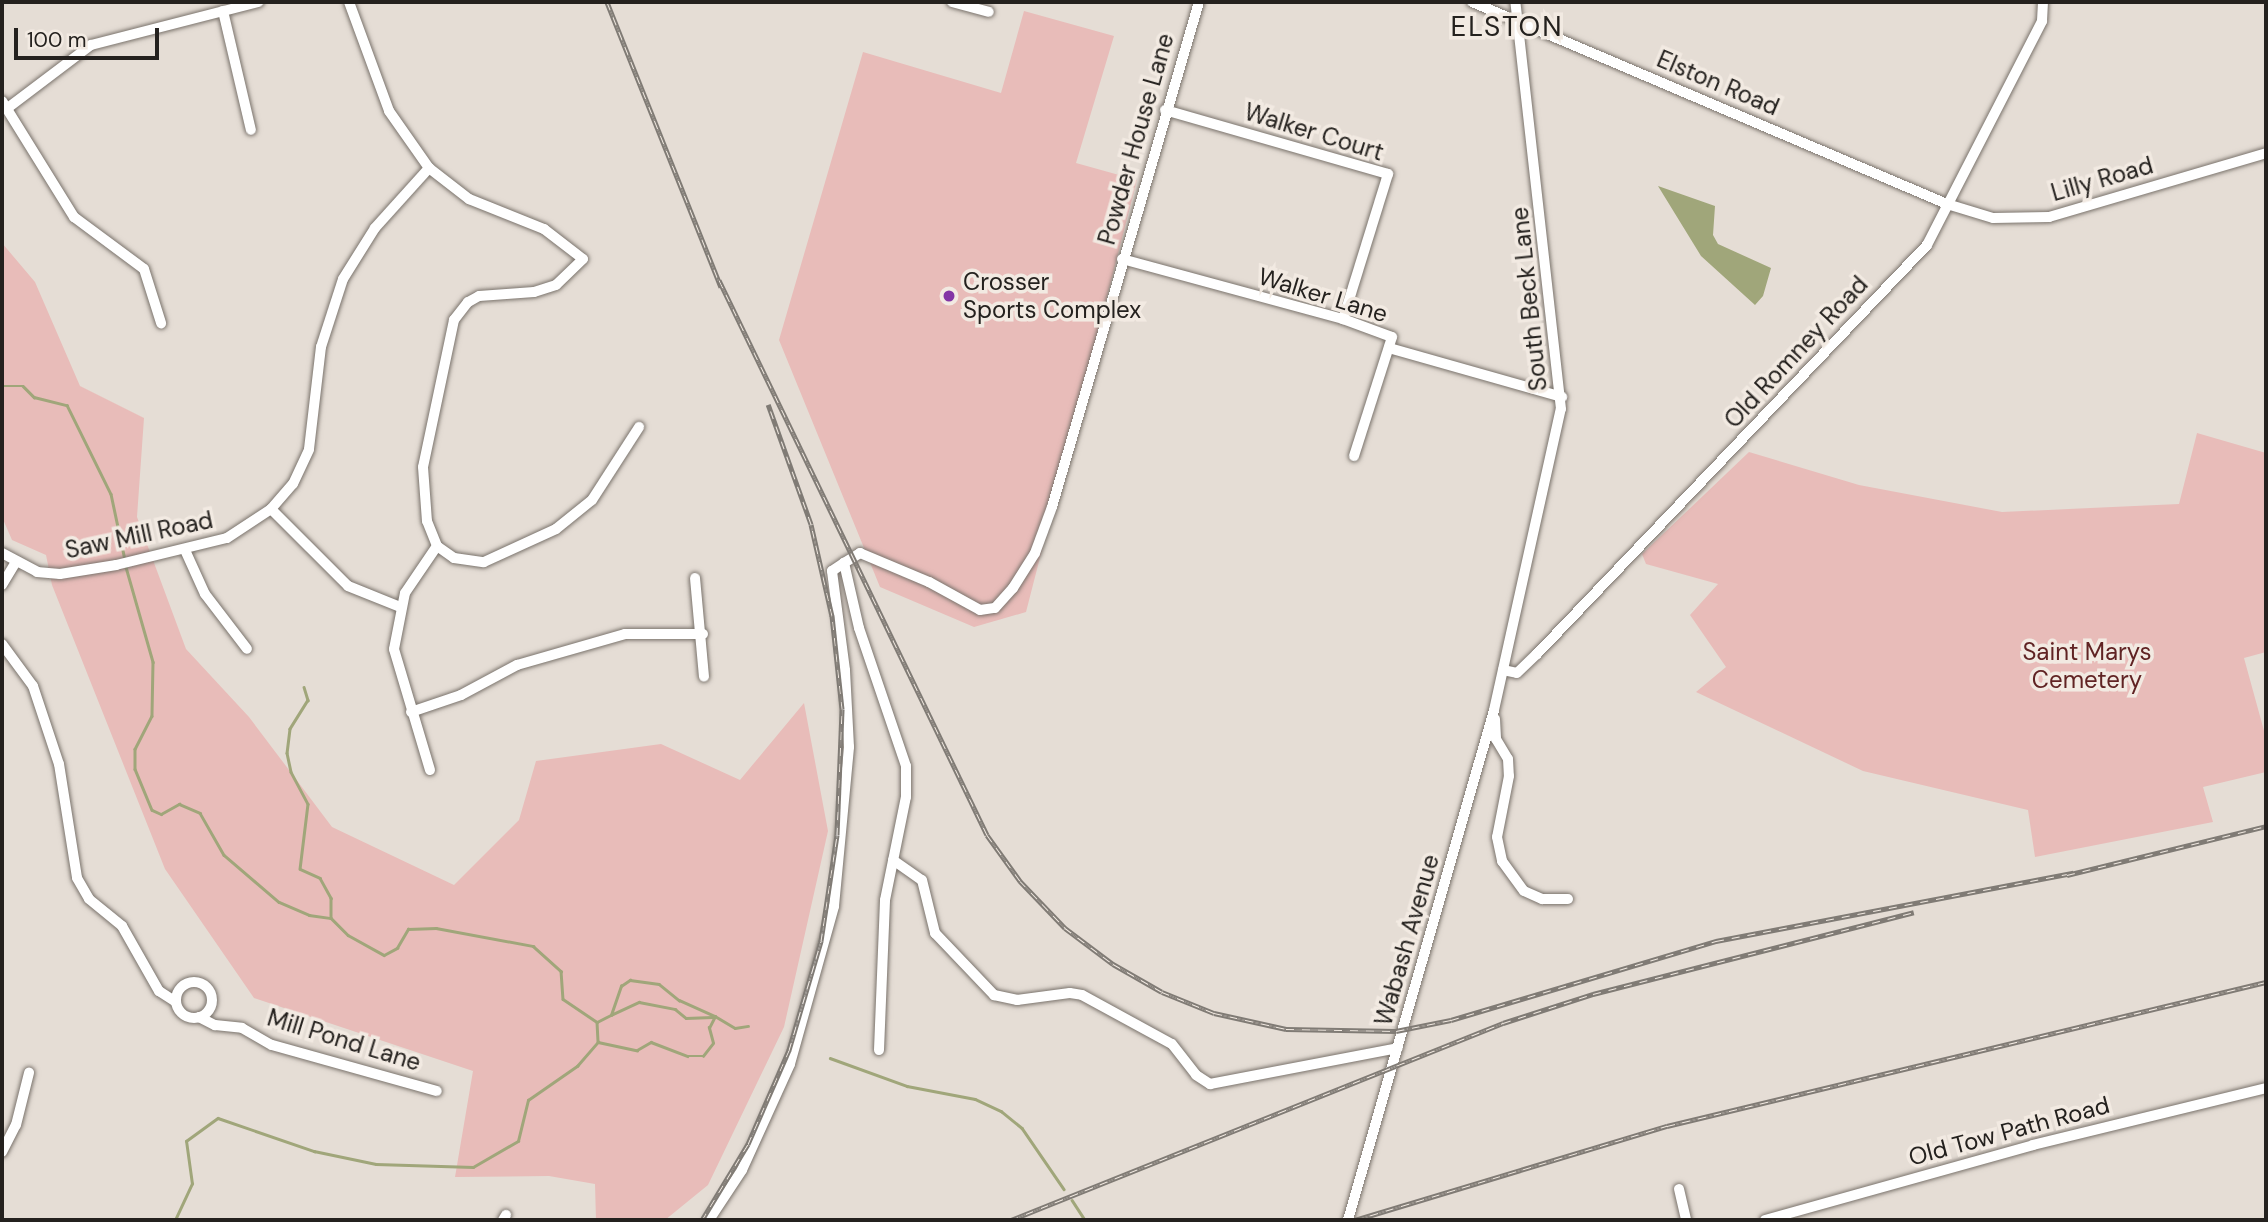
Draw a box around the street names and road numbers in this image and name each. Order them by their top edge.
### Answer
street label: Powder House Lane [1092,30,1180,248]
street label: Elston Road [1653,44,1783,122]
street label: Walker Court [1241,97,1387,167]
street label: Lilly Road [2048,151,2156,207]
street label: South Beck Lane [1505,206,1553,392]
street label: Walker Lane [1255,262,1391,328]
street label: Old Romney Road [1718,270,1874,434]
street label: Saw Mill Road [62,505,216,565]
street label: Wabash Avenue [1369,851,1445,1029]
street label: Mill Pond Lane [264,1003,424,1077]
street label: Old Tow Path Road [1905,1090,2113,1172]

